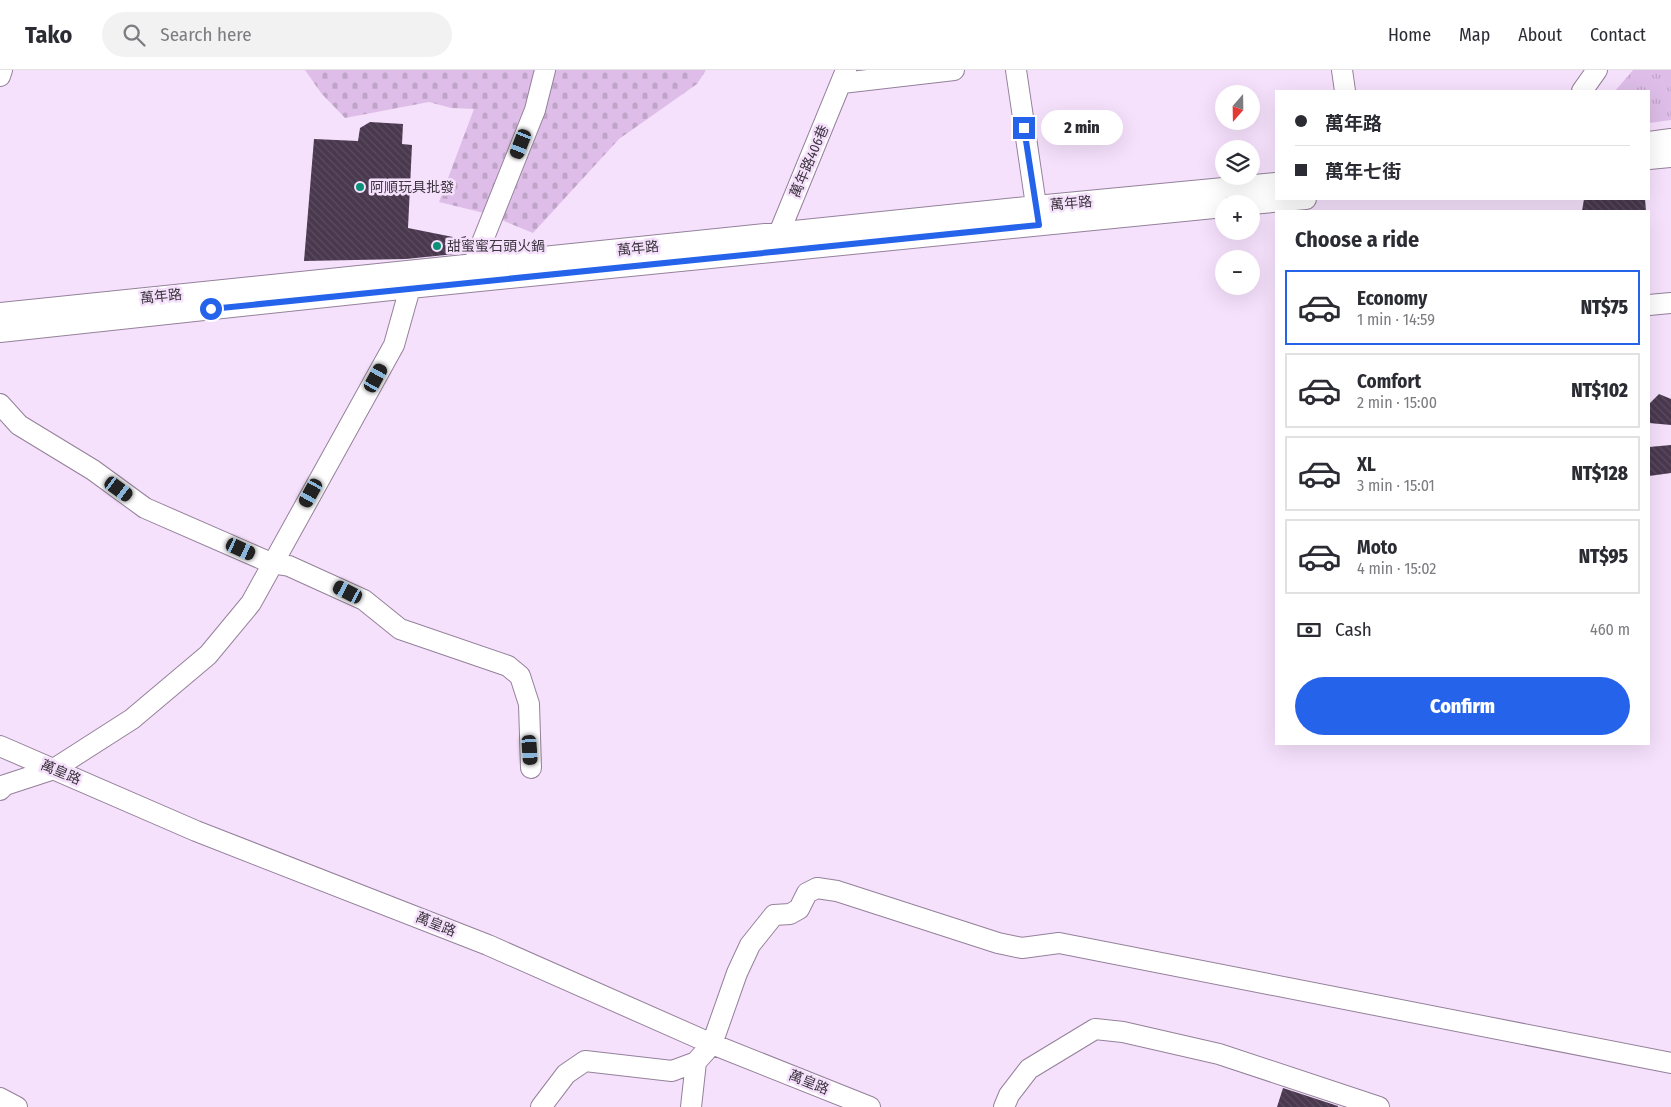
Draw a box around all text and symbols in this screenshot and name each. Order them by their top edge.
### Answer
search box [102,12,452,57]
text: Tako [25,21,72,49]
icon: search [120,21,148,49]
text: Search here [160,23,252,46]
text: Home [1388,24,1431,46]
text: Map [1459,24,1490,46]
text: About [1518,24,1562,46]
text: Contact [1590,24,1646,46]
north arrow [1215,85,1260,130]
map controls [1215,85,1260,295]
callout: 2 min [1042,110,1124,146]
text: 萬年路 [1325,112,1382,135]
route end [1013,117,1035,139]
text: 2 min [1064,118,1100,137]
street label: 萬年路406巷 [787,122,832,200]
car [508,127,533,161]
button: layers [1215,140,1260,185]
text: 萬年七街 [1325,160,1401,183]
place label: 阿順玩具批發 [370,179,454,196]
marker: 阿順玩具批發 [354,181,366,193]
street label: 萬年路 [1049,193,1093,214]
button: + [1215,195,1260,240]
text: Choose a ride [1295,226,1419,253]
place label: 甜蜜蜜石頭火鍋 [447,238,545,255]
street label: 萬年路 [616,238,660,259]
marker: 甜蜜蜜石頭火鍋 [431,240,443,252]
button: − [1215,250,1260,295]
icon: car [1297,285,1342,330]
street label: 萬年路 [139,286,183,307]
text: Economy [1357,287,1427,310]
text: NT$75 [1581,296,1628,319]
route start [200,298,222,320]
text: 1 min · 14:59 [1357,310,1435,329]
car [362,361,389,395]
icon: car [1297,368,1342,413]
text: Comfort [1357,370,1421,393]
text: NT$102 [1571,379,1628,402]
text: 2 min · 15:00 [1357,393,1437,412]
icon: car [1297,451,1342,496]
text: XL [1357,453,1376,476]
text: NT$128 [1571,462,1628,485]
car [102,474,135,504]
car [297,476,324,510]
text: 3 min · 15:01 [1357,476,1435,495]
icon: car [1297,534,1342,579]
car [224,536,257,562]
text: Moto [1357,536,1397,559]
text: NT$95 [1579,545,1628,568]
text: 4 min · 15:02 [1357,559,1436,578]
car [331,579,364,605]
icon: cash [1295,616,1323,644]
text: Cash [1335,618,1372,641]
text: 460 m [1590,620,1630,639]
button: Confirm [1295,677,1630,735]
car [521,735,538,765]
street label: 萬皇路 [38,756,83,788]
street label: 萬皇路 [413,909,458,940]
street label: 萬皇路 [786,1067,831,1098]

